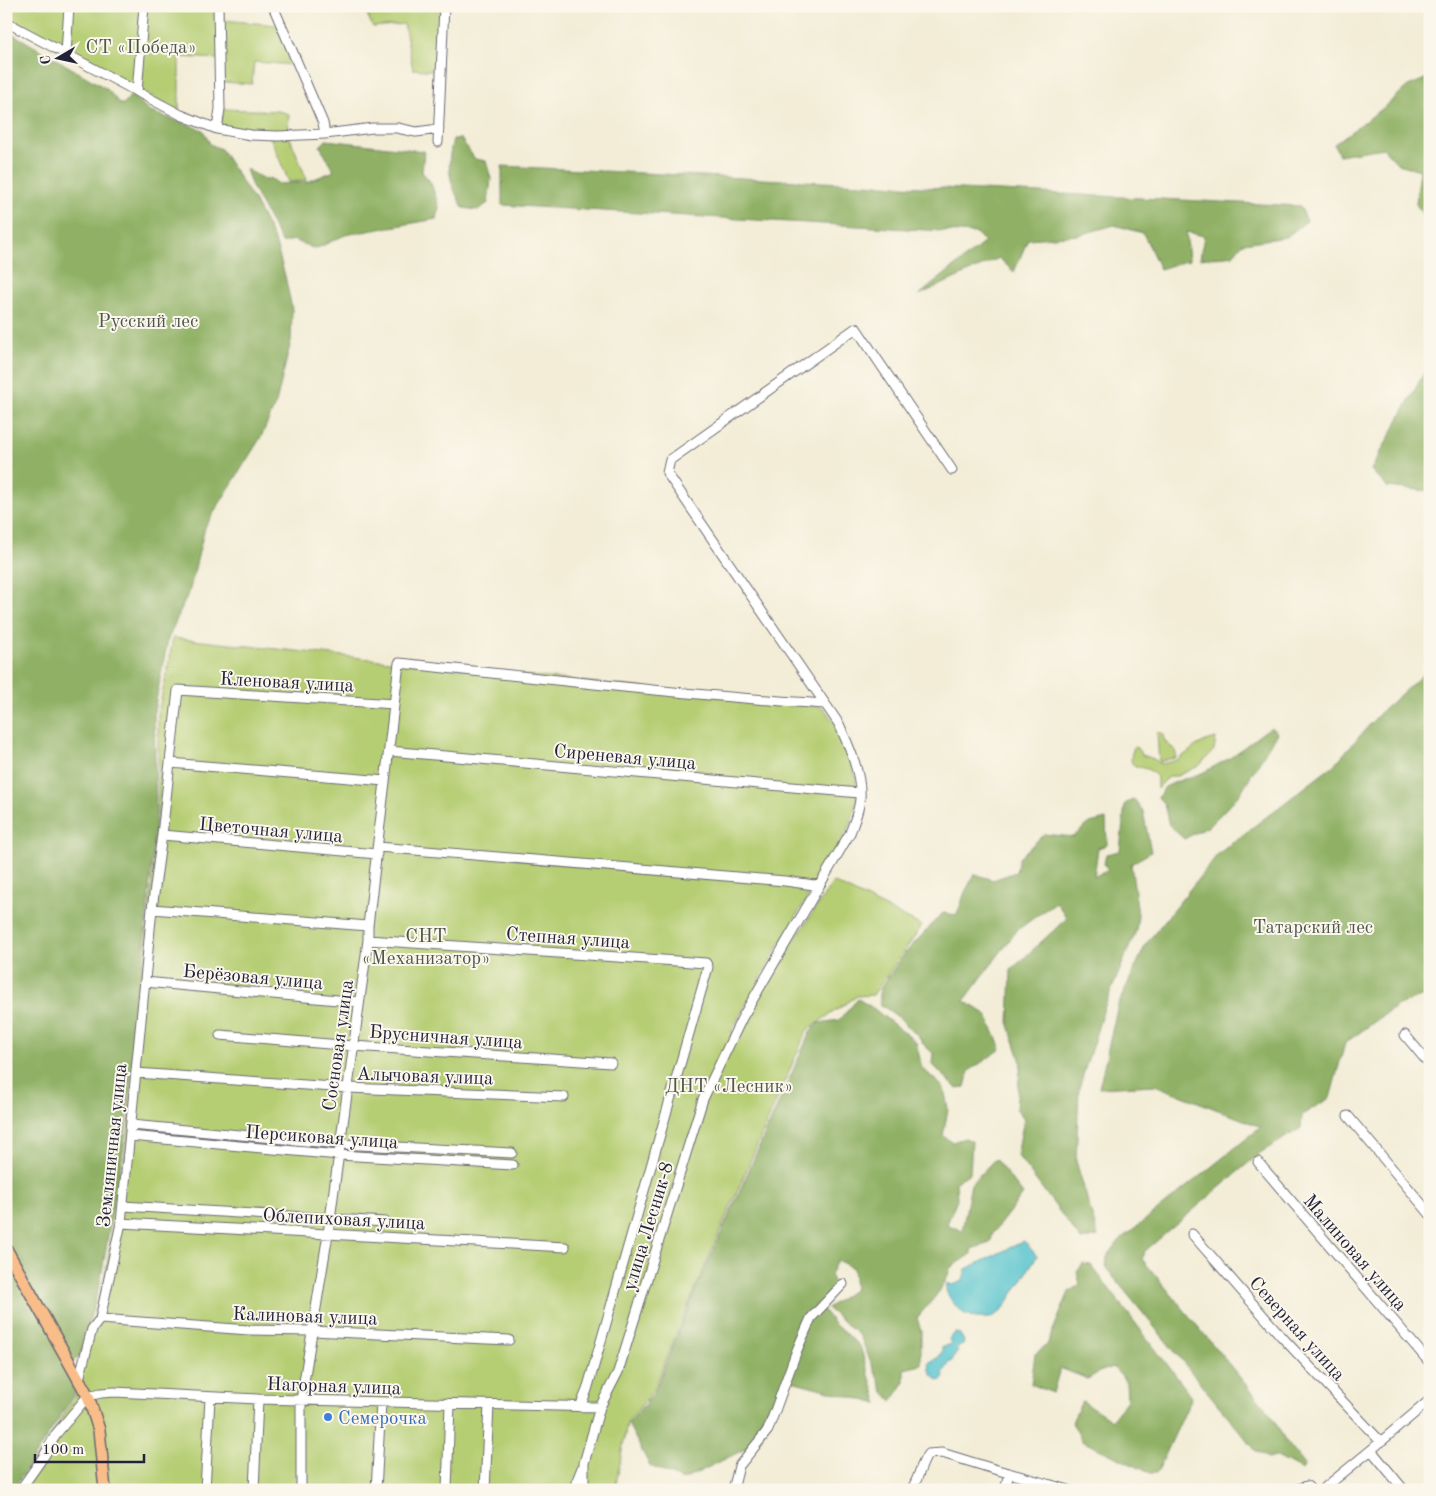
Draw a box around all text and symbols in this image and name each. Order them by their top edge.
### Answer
north arrow [32,32,82,82]
park label: СТ «Победа» [85,39,197,58]
text: С [39,54,54,66]
park label: Русский лес [98,313,198,332]
street label: Кленовая улица [219,670,355,697]
street label: Сиреневая улица [553,743,697,774]
street label: Цветочная улица [198,816,344,847]
park label: Татарский лес [1253,919,1373,938]
street label: Степная улица [505,926,631,953]
park label: СНТ «Механизатор» [362,928,490,969]
street label: Берёзовая улица [182,963,324,994]
street label: Сосновая улица [321,978,358,1112]
street label: Брусничная улица [368,1024,524,1053]
street label: Земляничная улица [95,1062,132,1228]
street label: Алычовая улица [356,1066,494,1089]
park label: ДНТ «Лесник» [665,1078,793,1097]
street label: Персиковая улица [245,1124,400,1153]
street label: улица Лесник-8 [621,1160,678,1294]
street label: Малиновая улица [1299,1192,1410,1316]
street label: Облепиховая улица [262,1207,426,1234]
street label: Северная улица [1245,1274,1348,1386]
street label: Калиновая улица [232,1305,378,1330]
street label: Нагорная улица [266,1376,402,1399]
place label: Семерочка [338,1410,427,1429]
marker: Семерочка [322,1411,334,1423]
scale bar [35,1431,144,1463]
text: 100 m [42,1443,84,1458]

